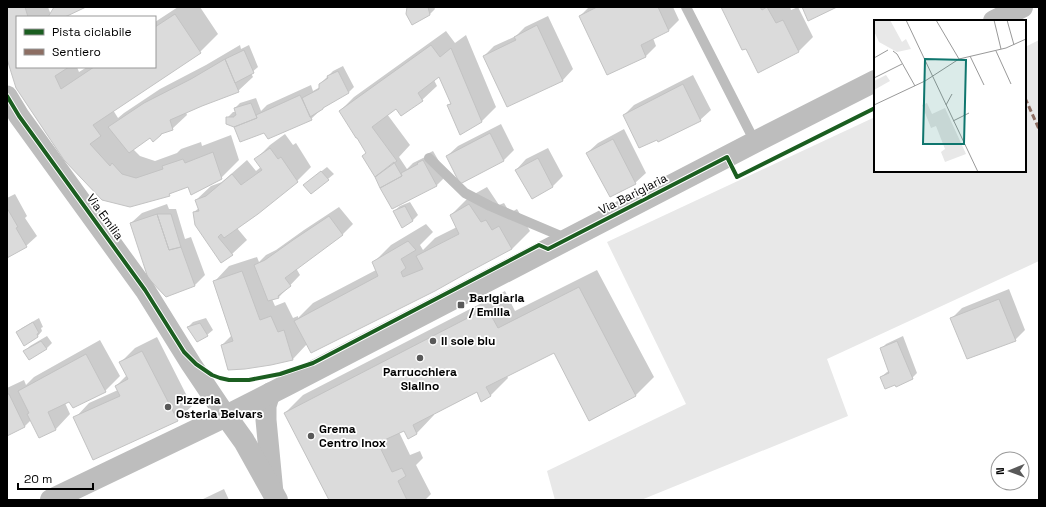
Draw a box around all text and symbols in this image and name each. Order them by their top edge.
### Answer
legend [16,16,156,68]
inset map [874,20,1026,172]
text: Pista ciclabile [52,24,132,40]
text: Sentiero [52,44,101,60]
street label: Via Bariglaria [596,170,670,218]
street label: Via Emilia [83,191,127,243]
place label: Bariglaria / Emilia [468,290,525,320]
marker: Bariglaria / Emilia [456,300,466,310]
place label: Il sole blu [441,333,495,349]
marker: Il sole blu [428,336,438,346]
marker: Parrucchiera Sialino [415,353,425,363]
place label: Parrucchiera Sialino [383,364,457,394]
place label: Pizzeria Osteria Beivars [176,392,263,422]
marker: Pizzeria Osteria Beivars [163,402,173,412]
place label: Grema Centro Inox [319,421,386,451]
marker: Grema Centro Inox [306,431,316,441]
north arrow [990,451,1030,491]
scale bar [18,465,93,491]
text: N [993,467,1007,475]
text: 20 m [24,471,52,487]

